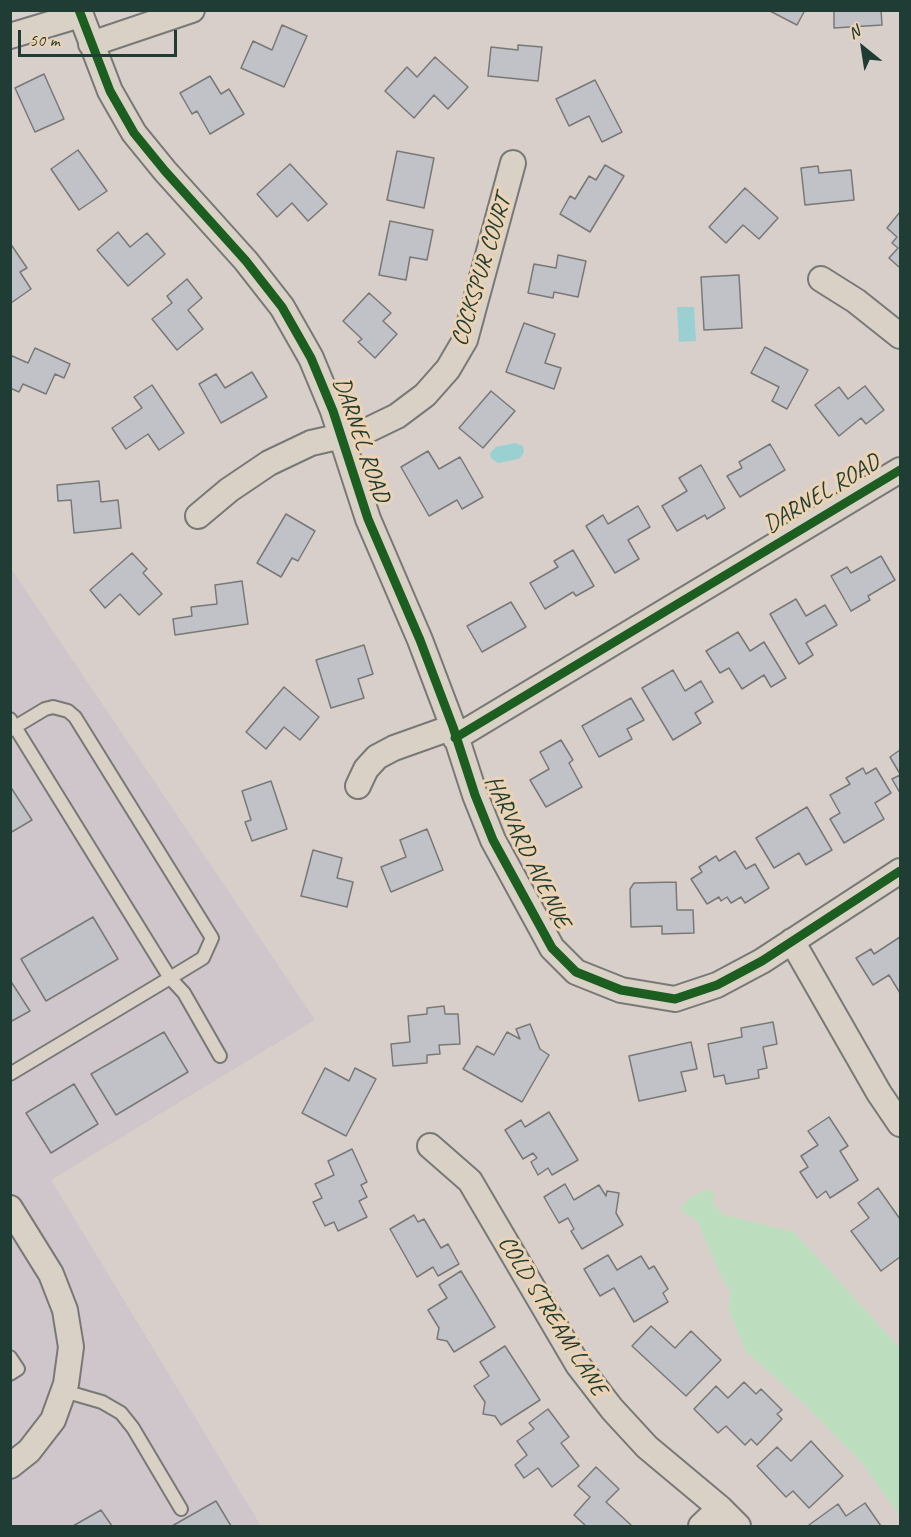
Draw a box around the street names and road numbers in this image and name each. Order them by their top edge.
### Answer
street label: COCKSPUR COURT [445,192,519,350]
street label: DARNEL ROAD [326,374,396,506]
street label: DARNEL ROAD [759,448,885,540]
street label: HARVARD AVENUE [478,771,576,933]
street label: COLD STREAM LANE [491,1231,613,1401]

